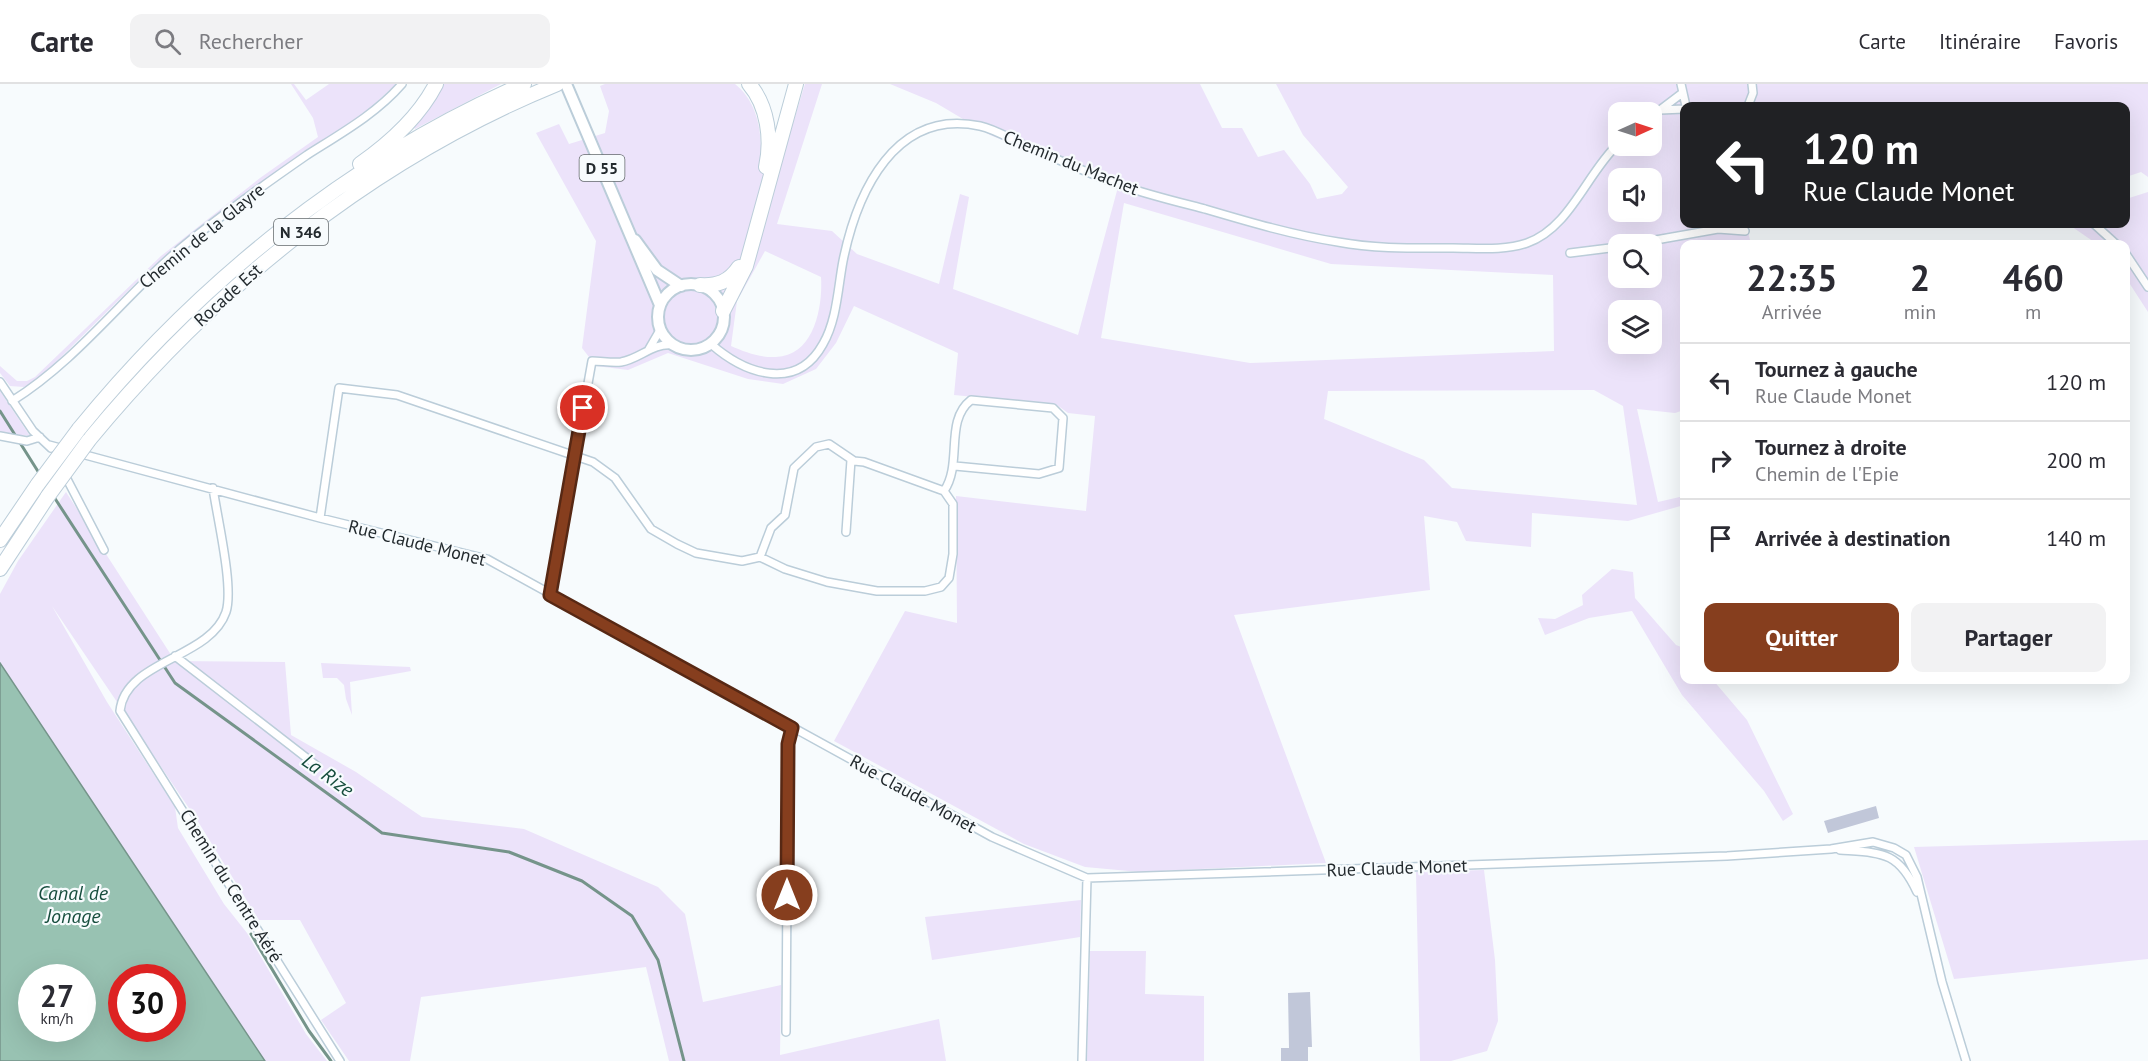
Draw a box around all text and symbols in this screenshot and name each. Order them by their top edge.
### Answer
search box [130,14,550,68]
text: Carte [30,23,94,60]
icon: search [151,25,184,58]
text: Rechercher [199,27,303,55]
text: Carte [1859,28,1906,55]
text: Itinéraire [1939,28,2021,55]
text: Favoris [2054,28,2118,55]
north arrow [1608,102,1662,156]
map controls [1608,102,1662,354]
text: 120 m [1803,121,1919,176]
street label: Chemin du Machet [1000,125,1142,200]
icon: left [1704,126,1782,204]
road number: D 55 [580,155,624,181]
button: sound [1608,168,1662,222]
text: Rue Claude Monet [1803,174,2014,208]
street label: Chemin de la Glayre [134,178,269,293]
road number: N 346 [274,219,328,245]
button: search [1608,234,1662,288]
text: 22:35 [1746,254,1838,301]
text: 2 [1910,254,1930,301]
text: 460 [2003,254,2064,301]
street label: Rocade Est [189,258,266,331]
text: Arrivée [1762,299,1822,325]
text: min [1904,299,1936,325]
text: m [2025,299,2041,325]
button: layers [1608,300,1662,354]
text: Tournez à gauche [1755,355,1918,383]
icon: left [1704,366,1737,399]
text: 120 m [2046,368,2106,396]
pin [557,382,608,433]
text: Rue Claude Monet [1755,383,1912,409]
icon: arrive [566,391,599,424]
text: Tournez à droite [1755,433,1907,461]
icon: right [1704,444,1737,477]
text: 200 m [2046,446,2106,474]
text: Chemin de l'Epie [1755,461,1899,487]
street label: Rue Claude Monet [346,514,488,571]
icon: arrive [1704,522,1737,555]
text: Arrivée à destination [1755,524,1951,552]
text: 140 m [2046,524,2106,552]
button: Quitter [1704,603,1899,672]
button: Partager [1911,603,2106,672]
water label: La Rize [297,747,360,803]
street label: Rue Claude Monet [846,749,980,838]
street label: Chemin du Centre Aéré [175,805,288,967]
street label: Rue Claude Monet [1326,854,1468,881]
position arrow [755,863,819,927]
water label: Canal de Jonage [38,880,109,929]
speed limit sign: 30 [108,964,186,1042]
text: 27 [40,976,74,1015]
text: km/h [41,1009,73,1028]

